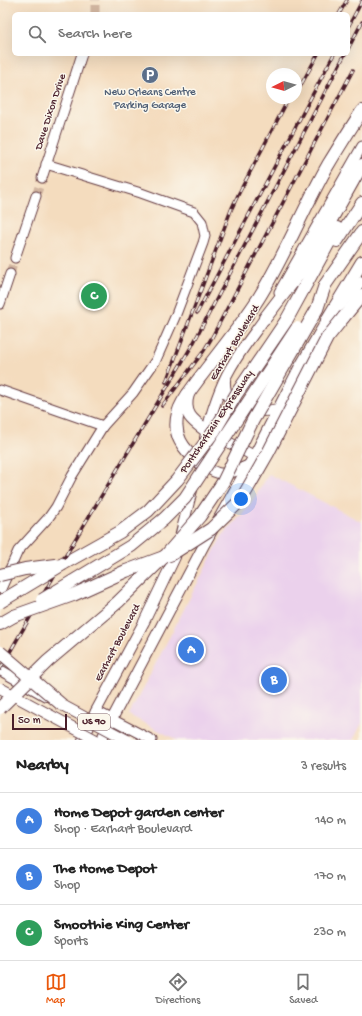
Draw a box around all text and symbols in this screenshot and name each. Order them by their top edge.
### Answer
search box [12,12,350,56]
icon: search [26,23,48,45]
text: Search here [58,25,132,43]
parking icon: New Orleans Centre Parking Garage [140,65,160,85]
north arrow [266,68,302,104]
street label: Dave Dixon Drive [33,72,69,153]
place label: New Orleans Centre Parking Garage [104,87,196,112]
pin: C [81,281,107,311]
street label: Earhart Boulevard [208,302,263,383]
street label: Pontchartrain Expressway [177,368,256,477]
your location [231,489,251,509]
street label: Earhart Boulevard [93,601,144,684]
pin: A [178,635,204,665]
pin: B [261,665,287,695]
scale bar [12,712,67,731]
road number: US 90 [78,714,110,730]
text: 50 m [18,715,40,727]
text: Nearby [16,756,69,776]
text: 3 results [301,759,346,774]
text: Home Depot garden center [54,804,223,822]
text: A [25,813,33,828]
text: 140 m [315,813,346,828]
text: Shop · Earhart Boulevard [54,822,192,837]
text: The Home Depot [54,860,156,878]
text: B [26,869,32,884]
text: 170 m [314,869,346,884]
text: Shop [54,878,80,893]
text: Smoothie King Center [54,916,189,934]
text: C [25,925,33,940]
text: 230 m [313,925,346,940]
text: Sports [54,934,88,949]
tab: Map [45,971,67,1007]
tab: Directions [156,971,200,1007]
tab: Saved [289,971,317,1007]

